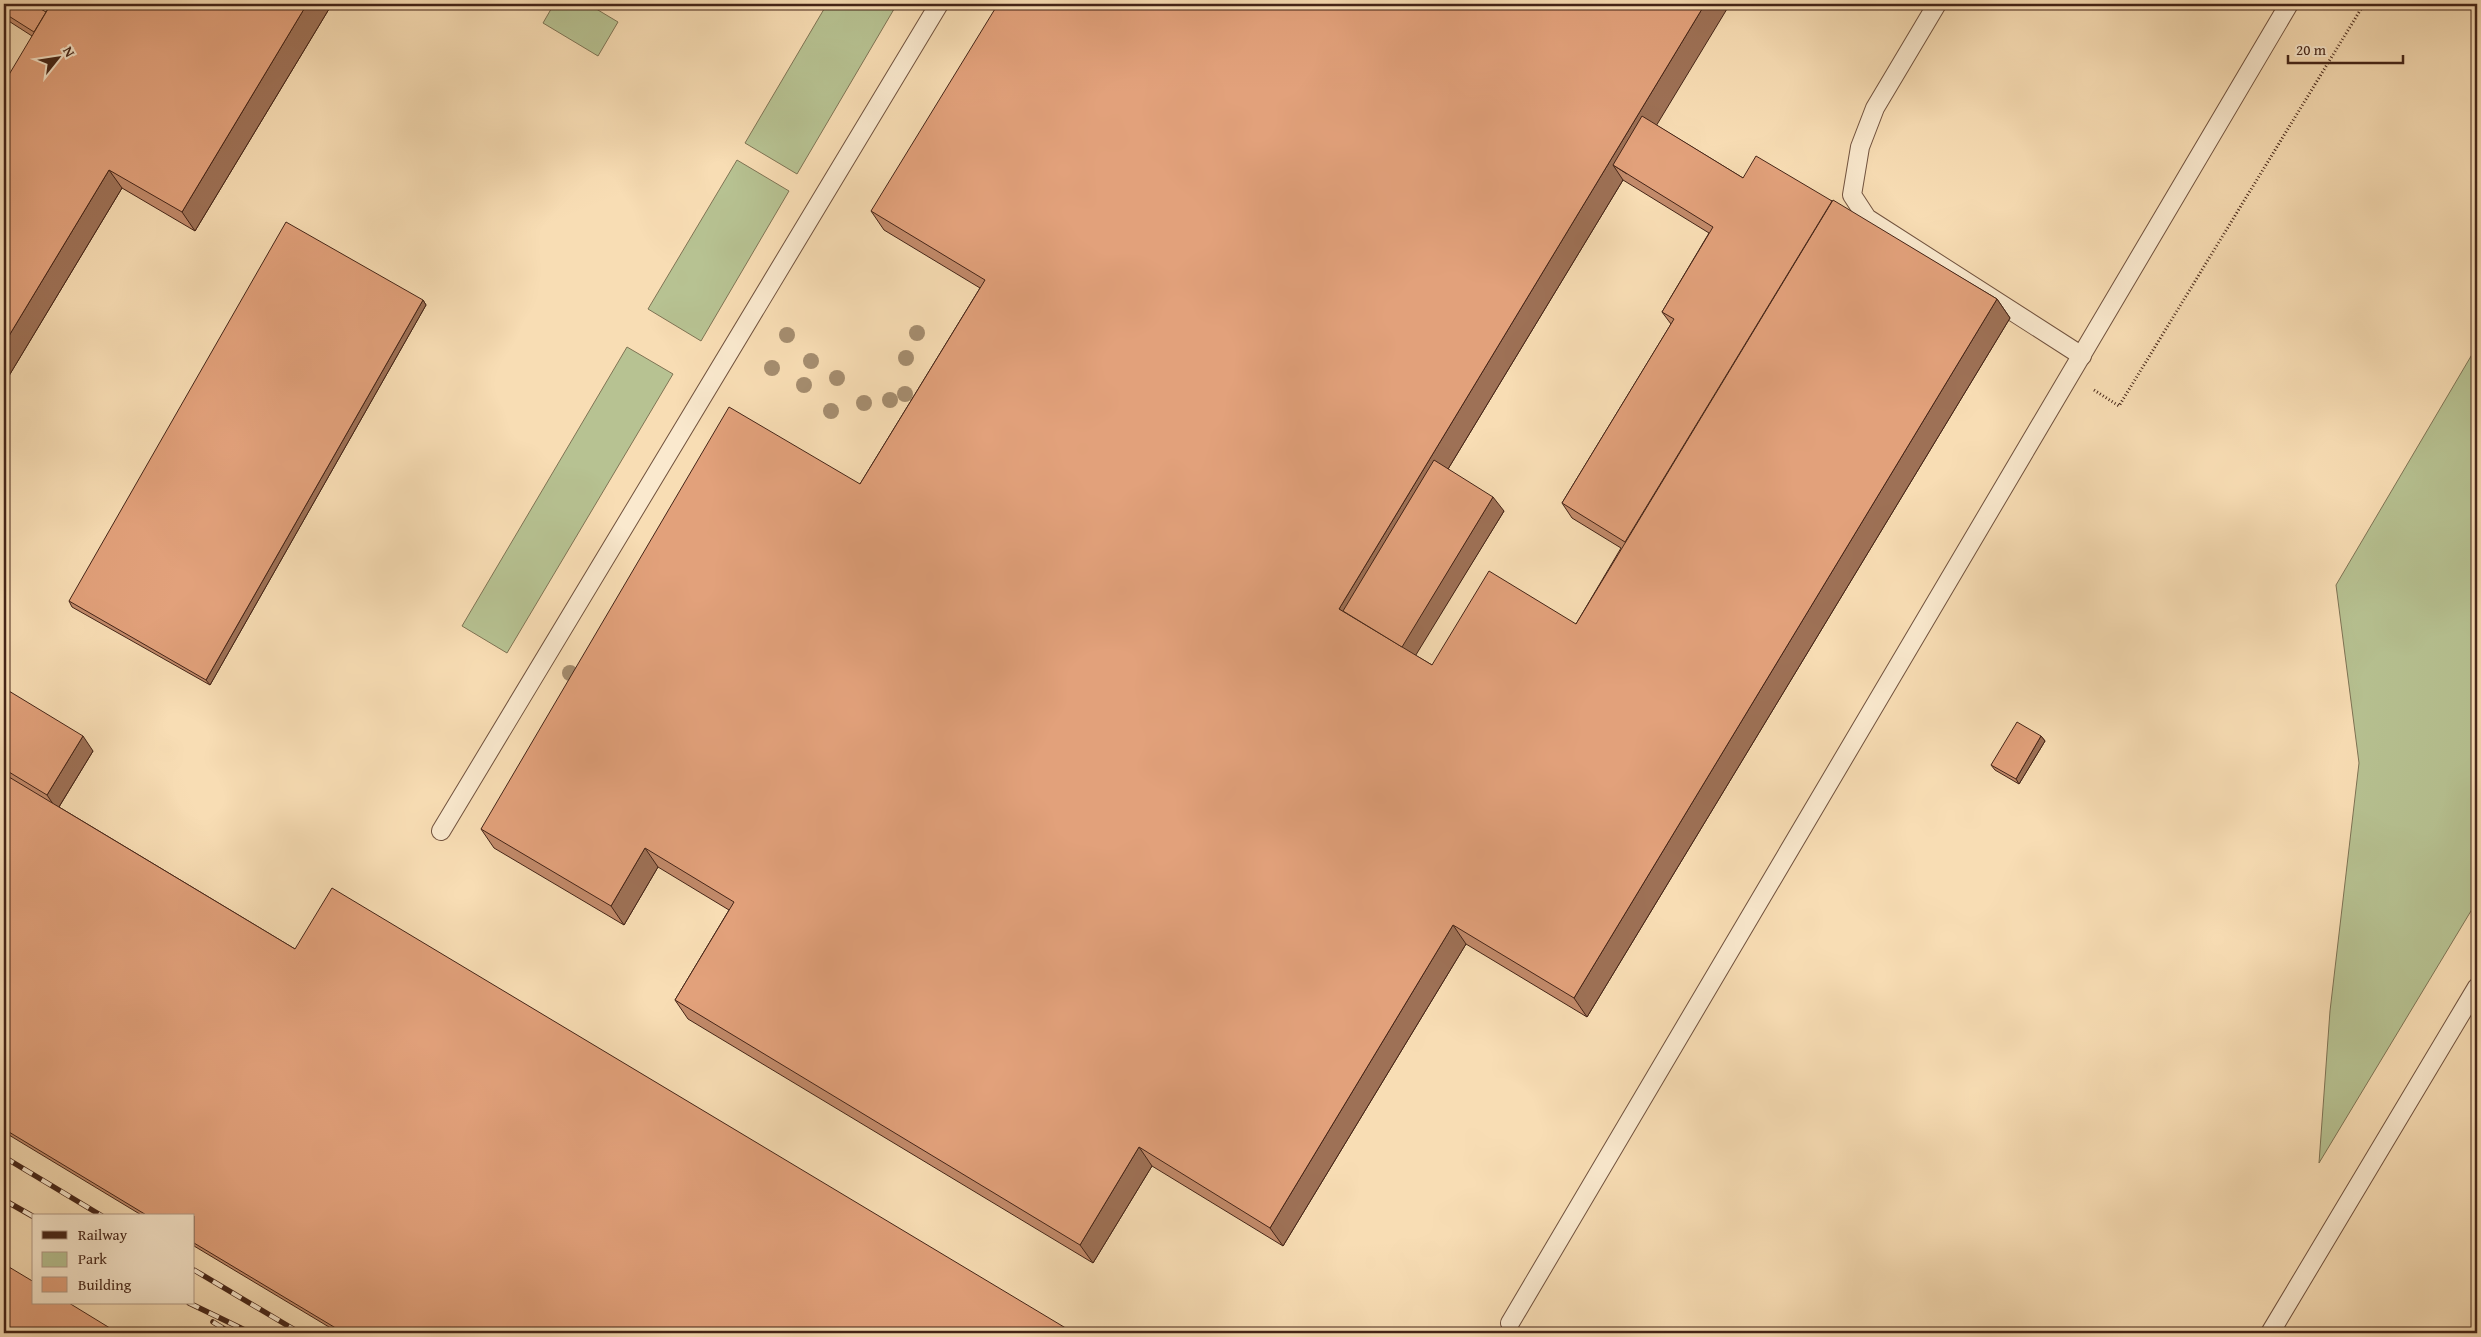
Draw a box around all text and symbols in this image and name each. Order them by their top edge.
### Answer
north arrow [32,32,82,82]
scale bar [2288,32,2404,64]
text: 20 m [2296,39,2327,60]
text: N [58,42,81,61]
legend [32,1214,195,1304]
text: Railway [78,1224,128,1245]
text: Park [78,1248,107,1269]
text: Building [78,1274,132,1295]

